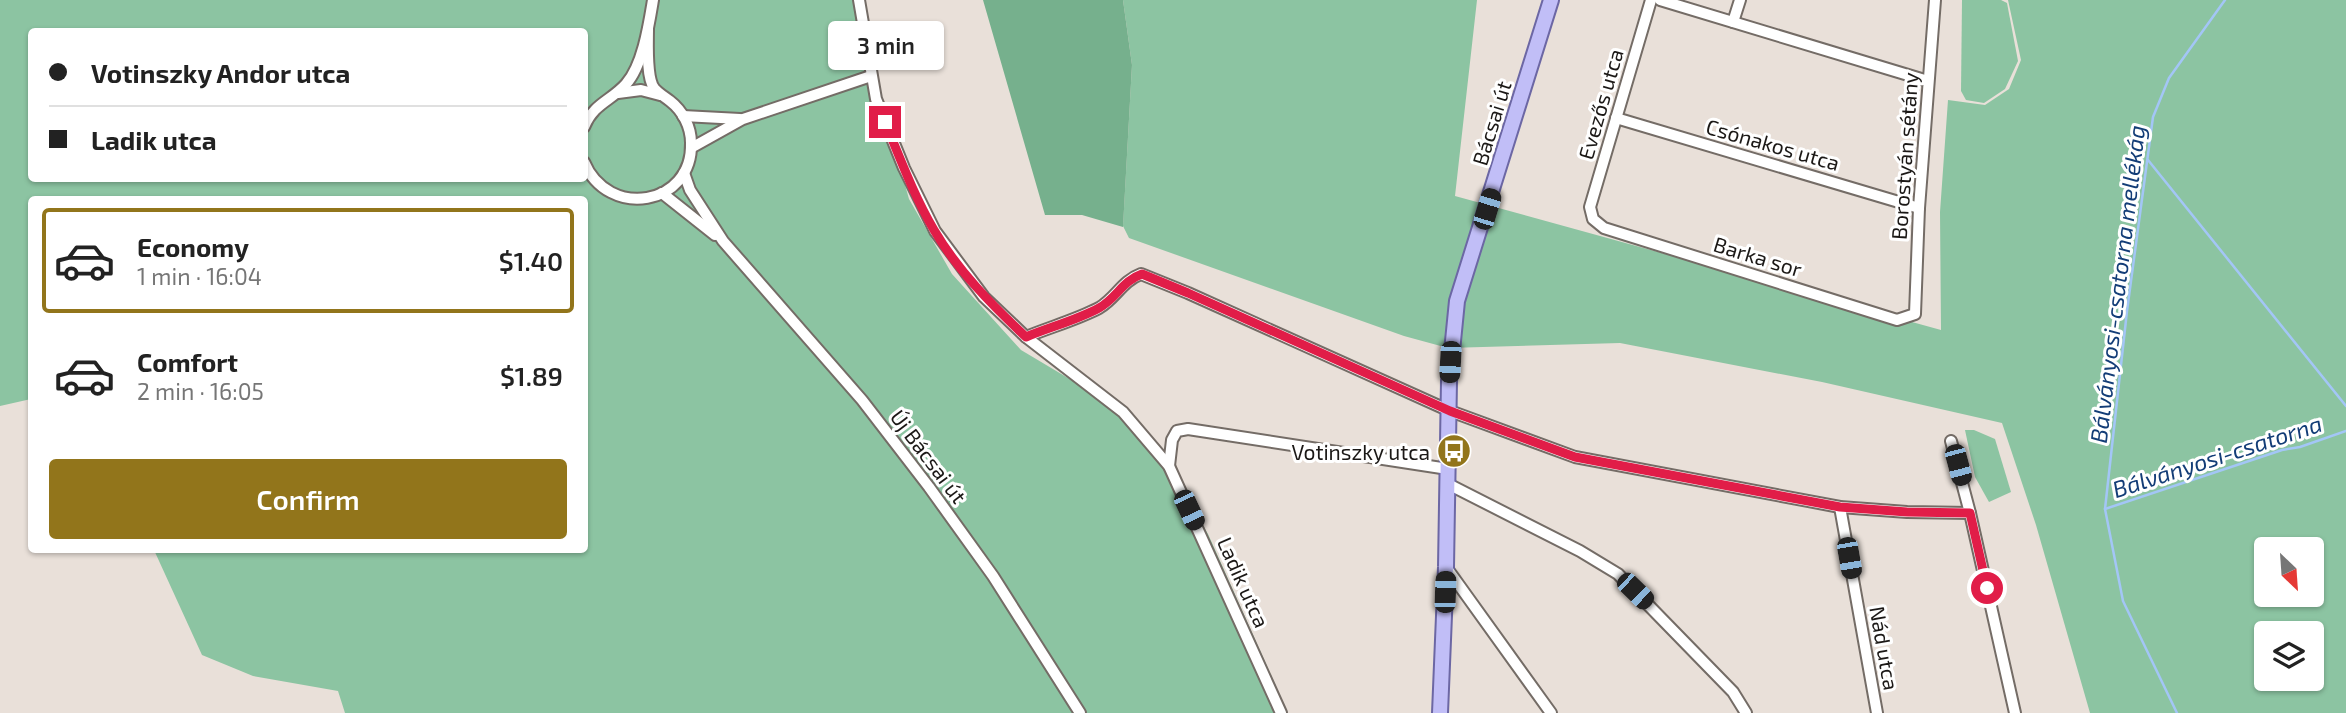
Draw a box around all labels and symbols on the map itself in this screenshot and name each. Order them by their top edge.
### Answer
callout: 3 min [827,20,943,69]
street label: Evezős utca [1572,46,1628,162]
street label: Borostyán sétány [1886,71,1922,241]
street label: Bácsai út [1466,78,1516,168]
route end [869,106,901,138]
street label: Csónakos utca [1703,113,1843,175]
water label: Bálványosi-csatorna mellékág [2084,123,2150,445]
car [1471,186,1504,232]
street label: Barka sor [1711,231,1806,281]
car [1439,340,1462,384]
street label: Új Bácsai út [885,404,972,508]
water label: Bálványosi-csatorna [2109,409,2325,503]
bus stop icon: Votinszky utca [1435,432,1473,470]
place label: Votinszky utca [1292,439,1430,464]
car [1943,442,1974,488]
car [1171,487,1208,533]
street label: Ladik utca [1213,533,1275,631]
car [1836,535,1863,581]
north arrow [2254,537,2324,607]
car [1613,569,1658,613]
car [1434,571,1457,613]
route start [1971,572,2003,604]
street label: Nád utca [1865,604,1905,692]

